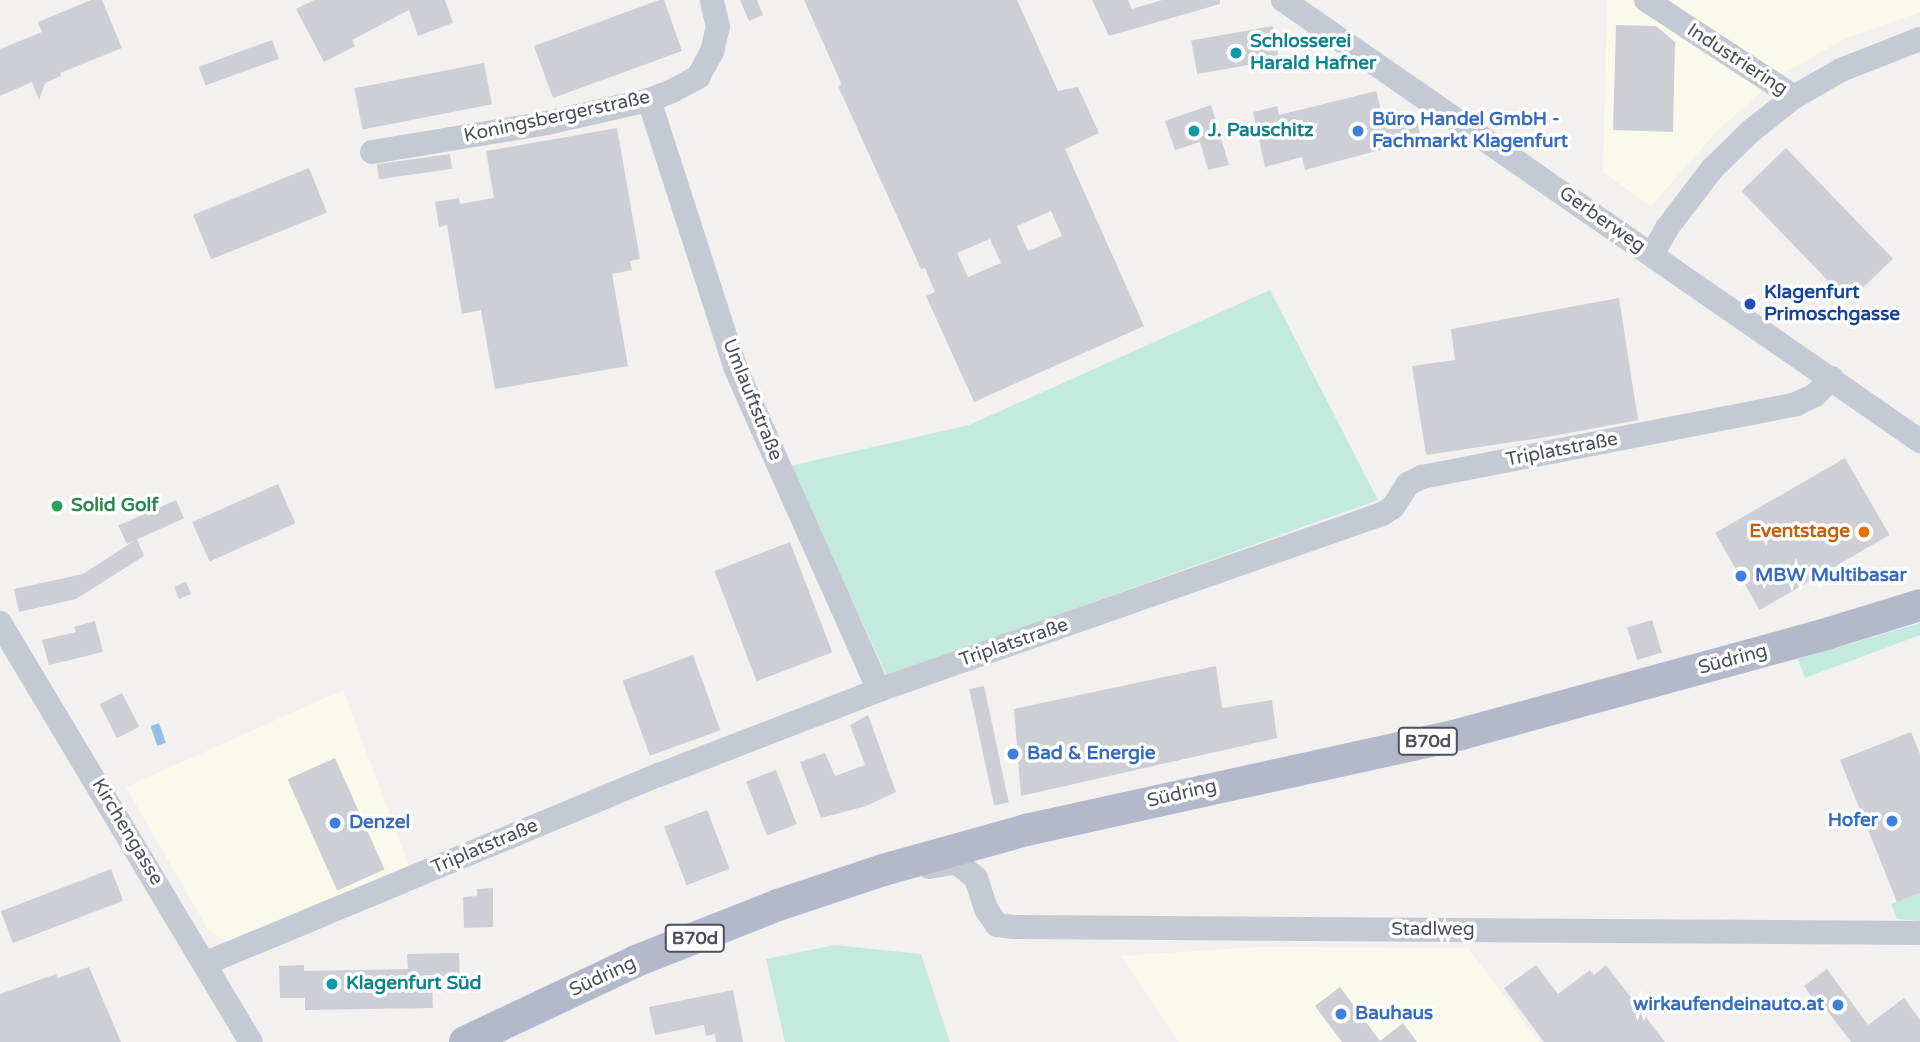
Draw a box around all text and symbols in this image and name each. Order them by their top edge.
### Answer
street label: Industriering [1683,19,1791,101]
place label: Schlosserei Harald Hafner [1250,31,1376,75]
marker: Schlosserei Harald Hafner [1228,45,1244,61]
street label: Koningsbergerstraße [462,86,652,148]
place label: Büro Handel GmbH - Fachmarkt Klagenfurt [1372,109,1568,153]
place label: J. Pauschitz [1208,120,1313,142]
marker: J. Pauschitz [1186,123,1202,139]
marker: Büro Handel GmbH - Fachmarkt Klagenfurt [1350,123,1366,139]
street label: Gerberweg [1554,182,1650,258]
place label: Klagenfurt Primoschgasse [1764,282,1900,326]
marker: Klagenfurt Primoschgasse [1742,296,1758,312]
street label: Umlauftstraße [717,336,787,464]
street label: Triplatstraße [1504,428,1620,472]
place label: Solid Golf [71,495,159,517]
marker: Solid Golf [49,498,65,514]
place label: Eventstage [1749,521,1850,543]
marker: Eventstage [1856,524,1872,540]
place label: MBW Multibasar [1755,565,1907,587]
marker: MBW Multibasar [1733,568,1749,584]
street label: Triplatstraße [957,614,1071,672]
street label: Südring [1696,640,1770,680]
road number: B70d [1396,726,1460,756]
place label: Bad & Energie [1027,743,1155,765]
marker: Bad & Energie [1005,746,1021,762]
street label: Kirchengasse [86,775,168,889]
street label: Südring [1145,775,1219,813]
place label: Hofer [1828,810,1878,832]
place label: Denzel [349,812,410,834]
marker: Hofer [1884,813,1900,829]
street label: Triplatstraße [428,814,542,880]
marker: Denzel [327,815,343,831]
street label: Stadlweg [1391,919,1475,941]
road number: B70d [664,923,726,953]
street label: Südring [566,952,640,1002]
place label: Klagenfurt Süd [346,973,482,995]
marker: Klagenfurt Süd [324,976,340,992]
place label: wirkaufendeinauto.at [1633,994,1824,1016]
marker: wirkaufendeinauto.at [1830,997,1846,1013]
place label: Bauhaus [1355,1003,1433,1025]
marker: Bauhaus [1333,1006,1349,1022]

